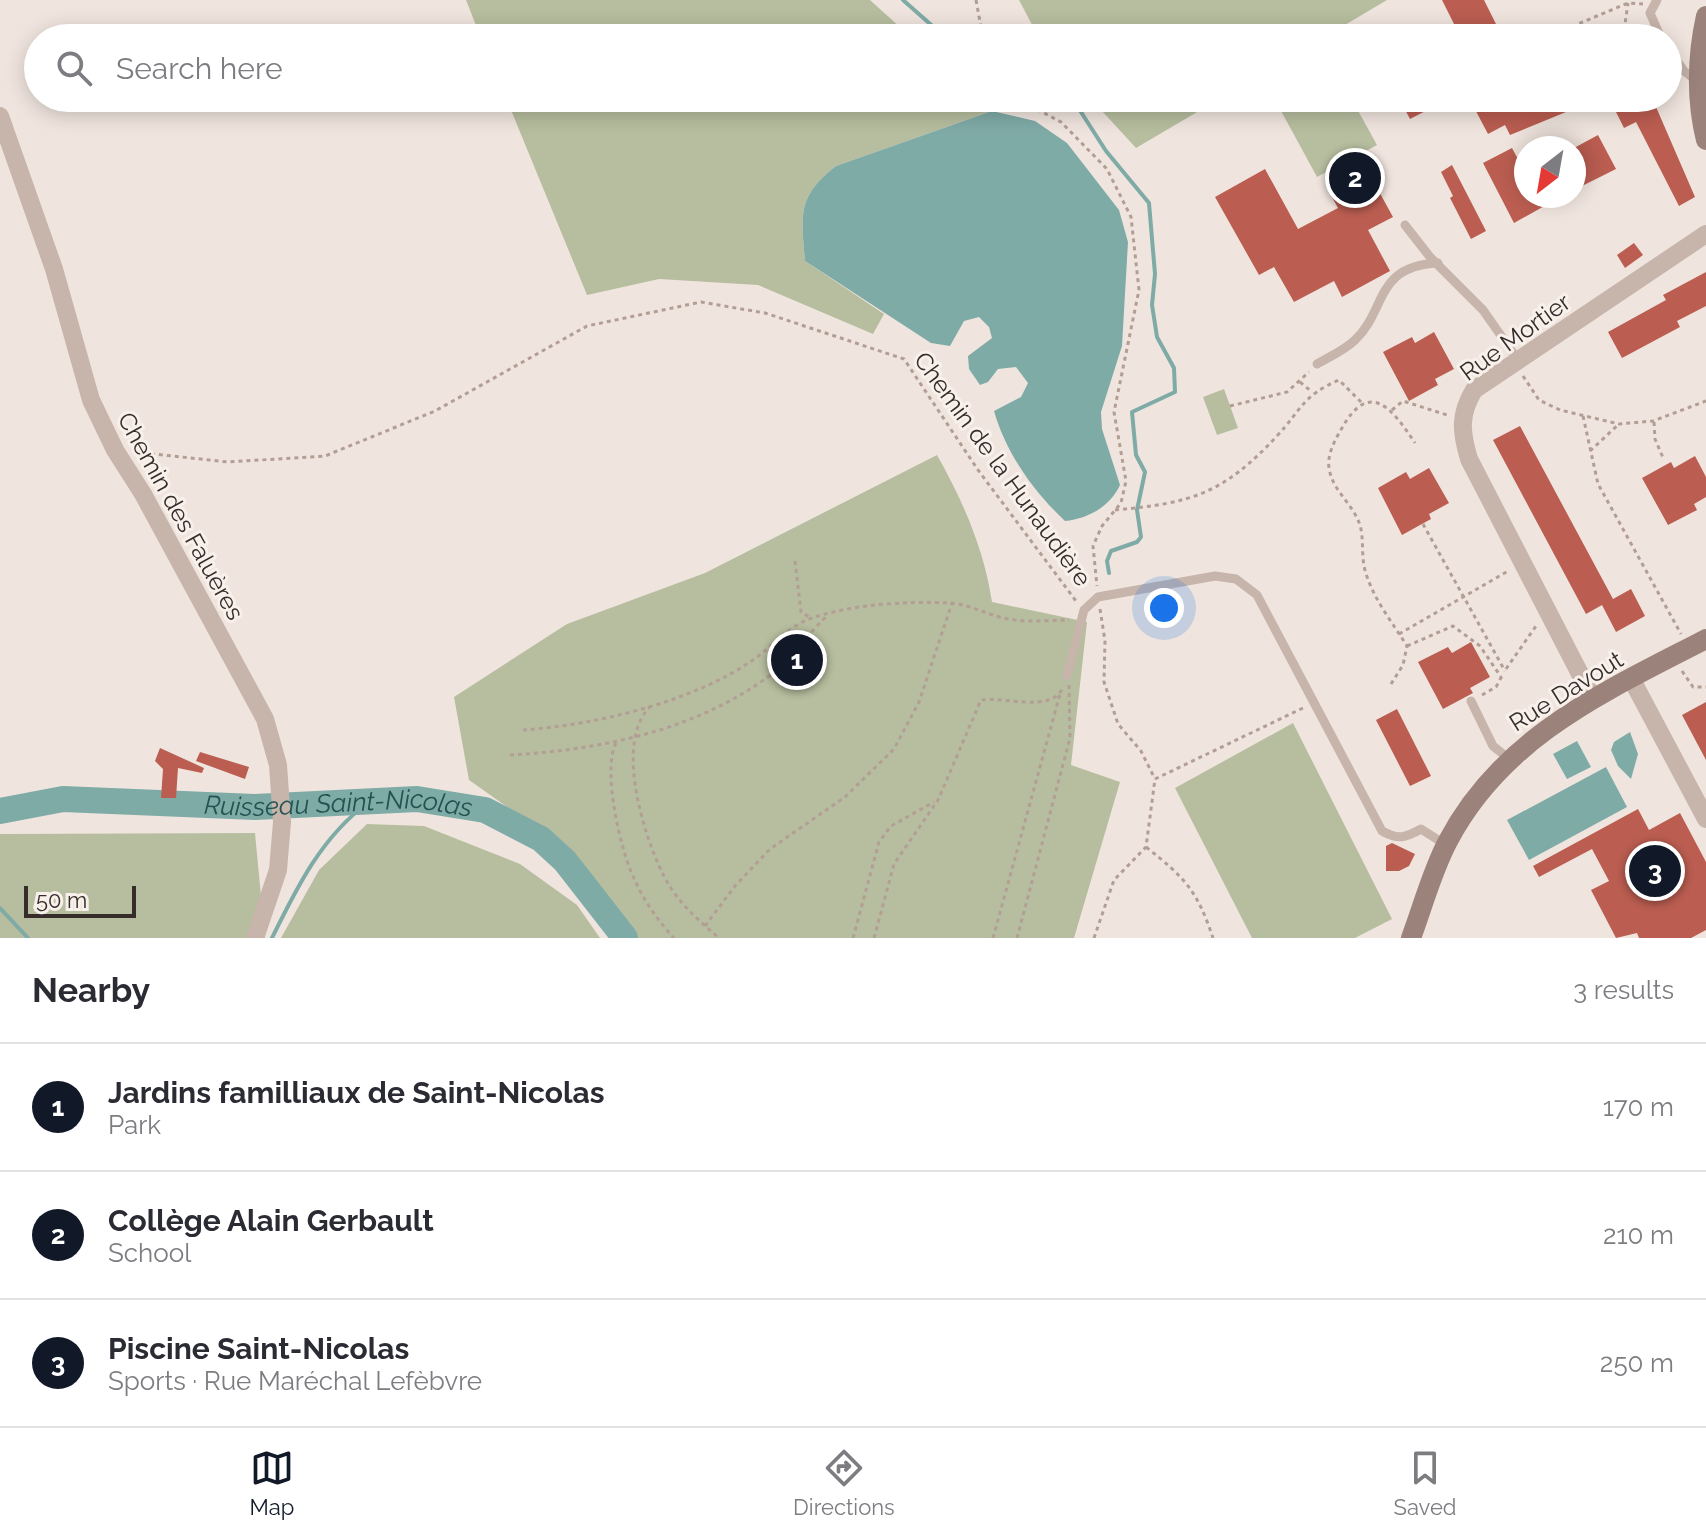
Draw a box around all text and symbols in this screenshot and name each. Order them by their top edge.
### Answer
search box [24,24,1682,112]
icon: search [52,46,96,90]
text: Search here [116,51,283,86]
north arrow [1514,136,1586,208]
pin: 2 [1329,148,1381,208]
street label: Rue Mortier [1454,287,1576,387]
street label: Chemin de la Hunaudière [908,346,1098,592]
street label: Chemin des Faluères [112,407,250,625]
your location [1144,588,1184,628]
pin: 1 [771,630,823,690]
street label: Rue Davout [1504,645,1628,737]
water label: Ruisseau Saint-Nicolas [204,784,475,823]
pin: 3 [1629,841,1681,901]
scale bar [24,882,136,918]
text: 50 m [36,887,87,913]
text: Nearby [32,970,150,1010]
text: 3 results [1573,975,1674,1005]
text: Jardins familliaux de Saint-Nicolas [108,1075,604,1110]
text: 1 [52,1092,64,1122]
text: 170 m [1603,1092,1674,1122]
text: Park [108,1110,161,1140]
text: Collège Alain Gerbault [108,1203,434,1238]
text: 2 [51,1220,65,1250]
text: 210 m [1603,1220,1674,1250]
text: School [108,1238,191,1268]
text: Piscine Saint-Nicolas [108,1331,409,1366]
text: 3 [51,1348,65,1378]
text: 250 m [1600,1348,1674,1378]
text: Sports · Rue Maréchal Lefèbvre [108,1366,482,1396]
tab: Map [249,1446,294,1520]
tab: Directions [793,1446,895,1520]
tab: Saved [1394,1446,1457,1520]

